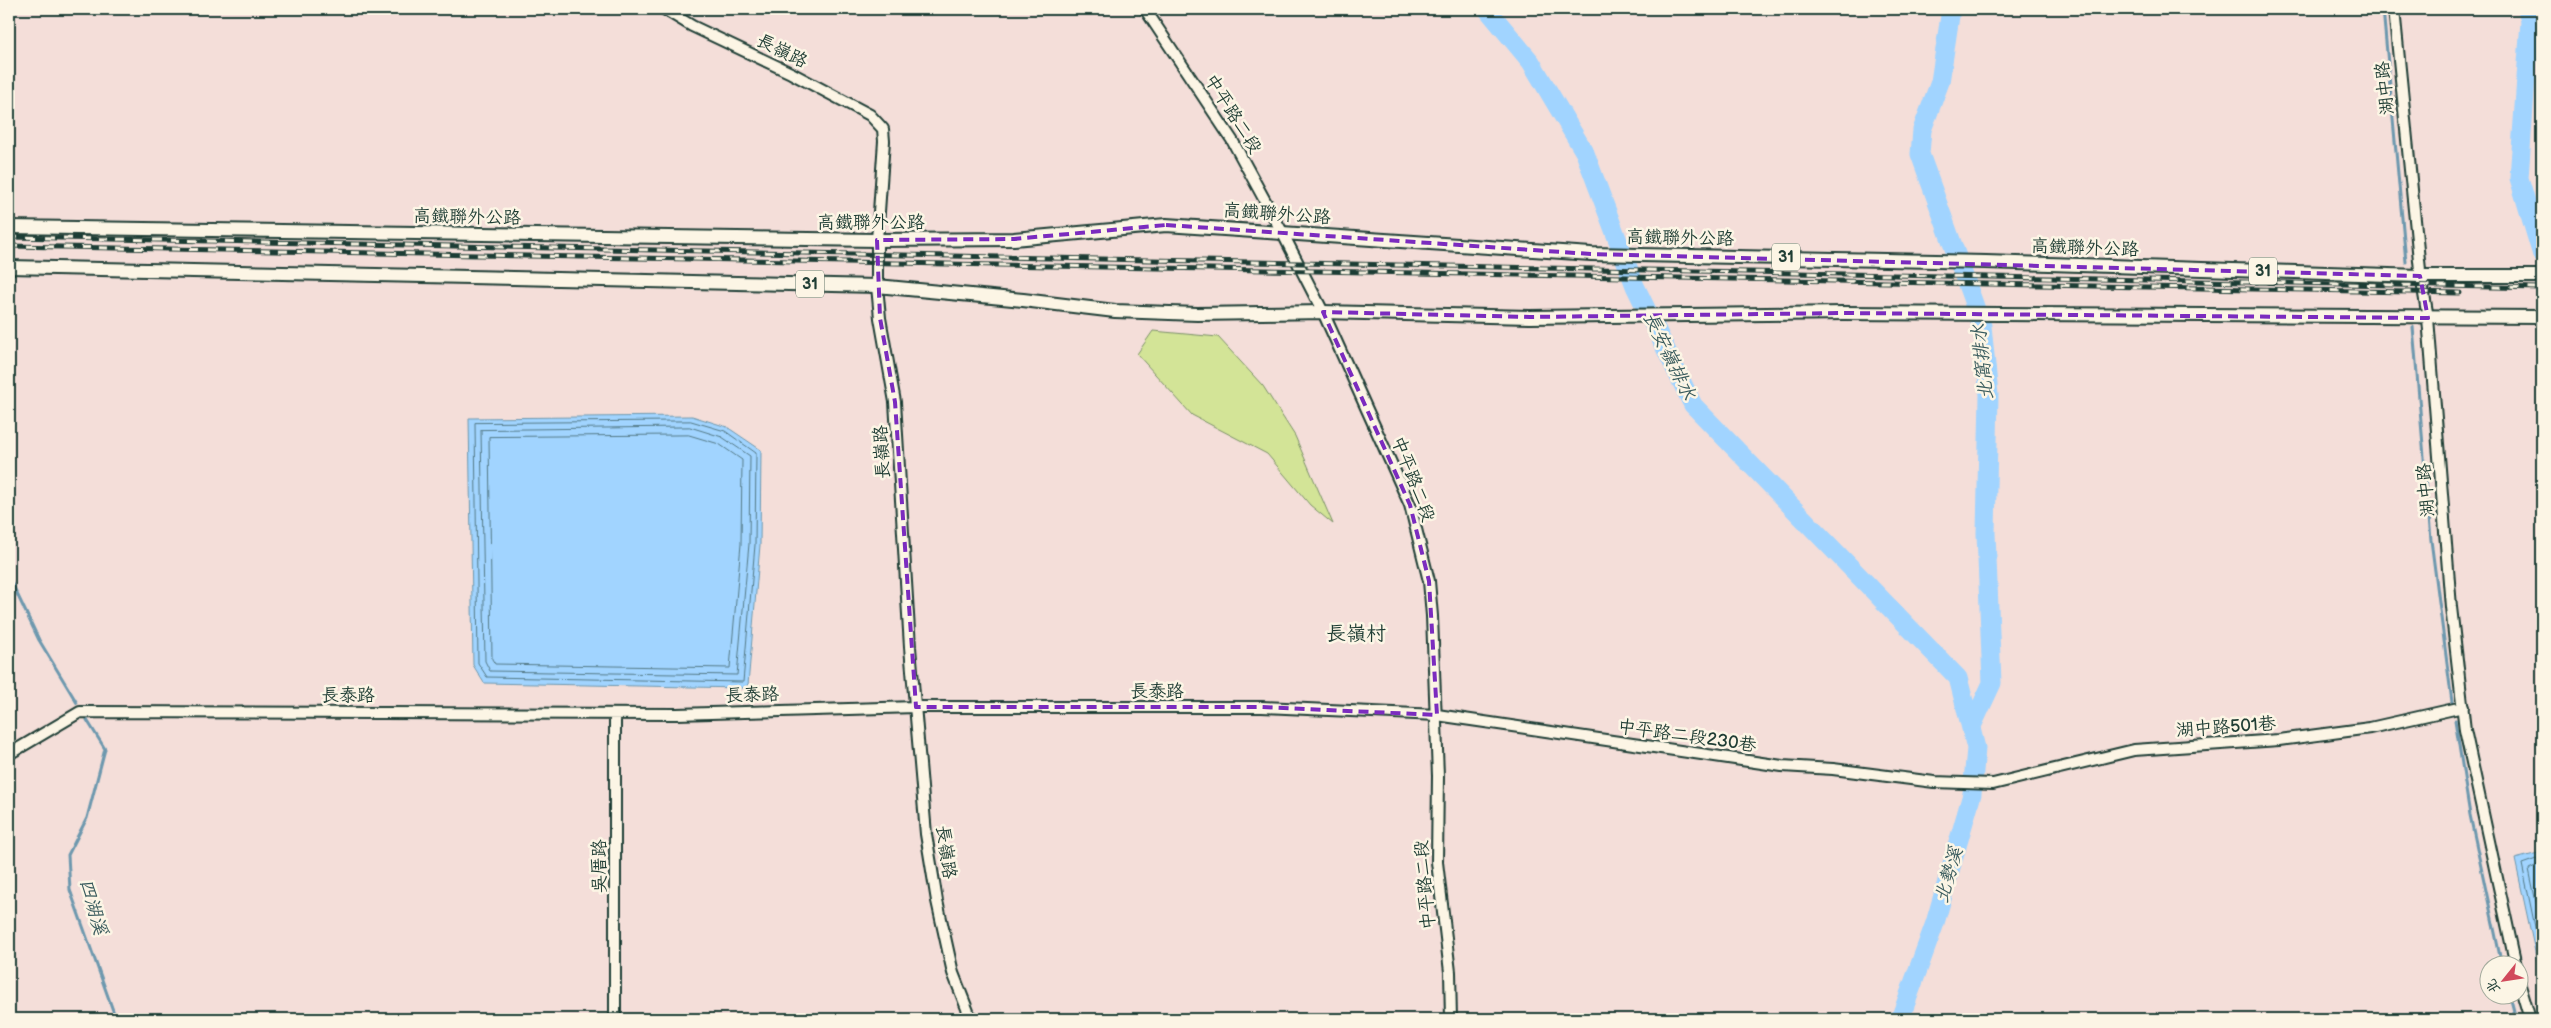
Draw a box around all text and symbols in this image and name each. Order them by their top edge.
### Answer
street label: 長嶺路 [753,30,811,72]
street label: 湖中路 [2372,60,2398,116]
street label: 中平路二段 [1200,70,1266,158]
street label: 高鐵聯外公路 [1222,200,1332,228]
street label: 高鐵聯外公路 [413,206,521,228]
street label: 高鐵聯外公路 [817,212,925,233]
street label: 高鐵聯外公路 [1626,227,1734,249]
street label: 高鐵聯外公路 [2031,236,2139,260]
road number: 31 [1772,243,1800,270]
road number: 31 [2249,258,2277,284]
road number: 31 [796,270,824,298]
water label: 長安嶺排水 [1638,308,1701,405]
water label: 北窩排水 [1967,322,1998,401]
street label: 長嶺路 [870,424,894,480]
street label: 中平路二段 [1387,433,1439,525]
street label: 湖中路 [2413,462,2439,518]
district label: 長嶺村 [1326,622,1386,646]
street label: 長泰路 [1130,681,1184,702]
street label: 長泰路 [725,684,779,706]
street label: 長泰路 [321,685,375,706]
street label: 湖中路501巷 [2175,713,2277,741]
street label: 中平路二段230巷 [1616,716,1758,756]
street label: 長嶺路 [932,824,960,880]
street label: 吳厝路 [589,839,610,893]
street label: 中平路二段 [1411,839,1439,931]
water label: 北勢溪 [1930,843,1968,906]
water label: 四湖溪 [74,876,112,939]
north arrow [2478,956,2528,1006]
text: 北 [2482,976,2504,997]

